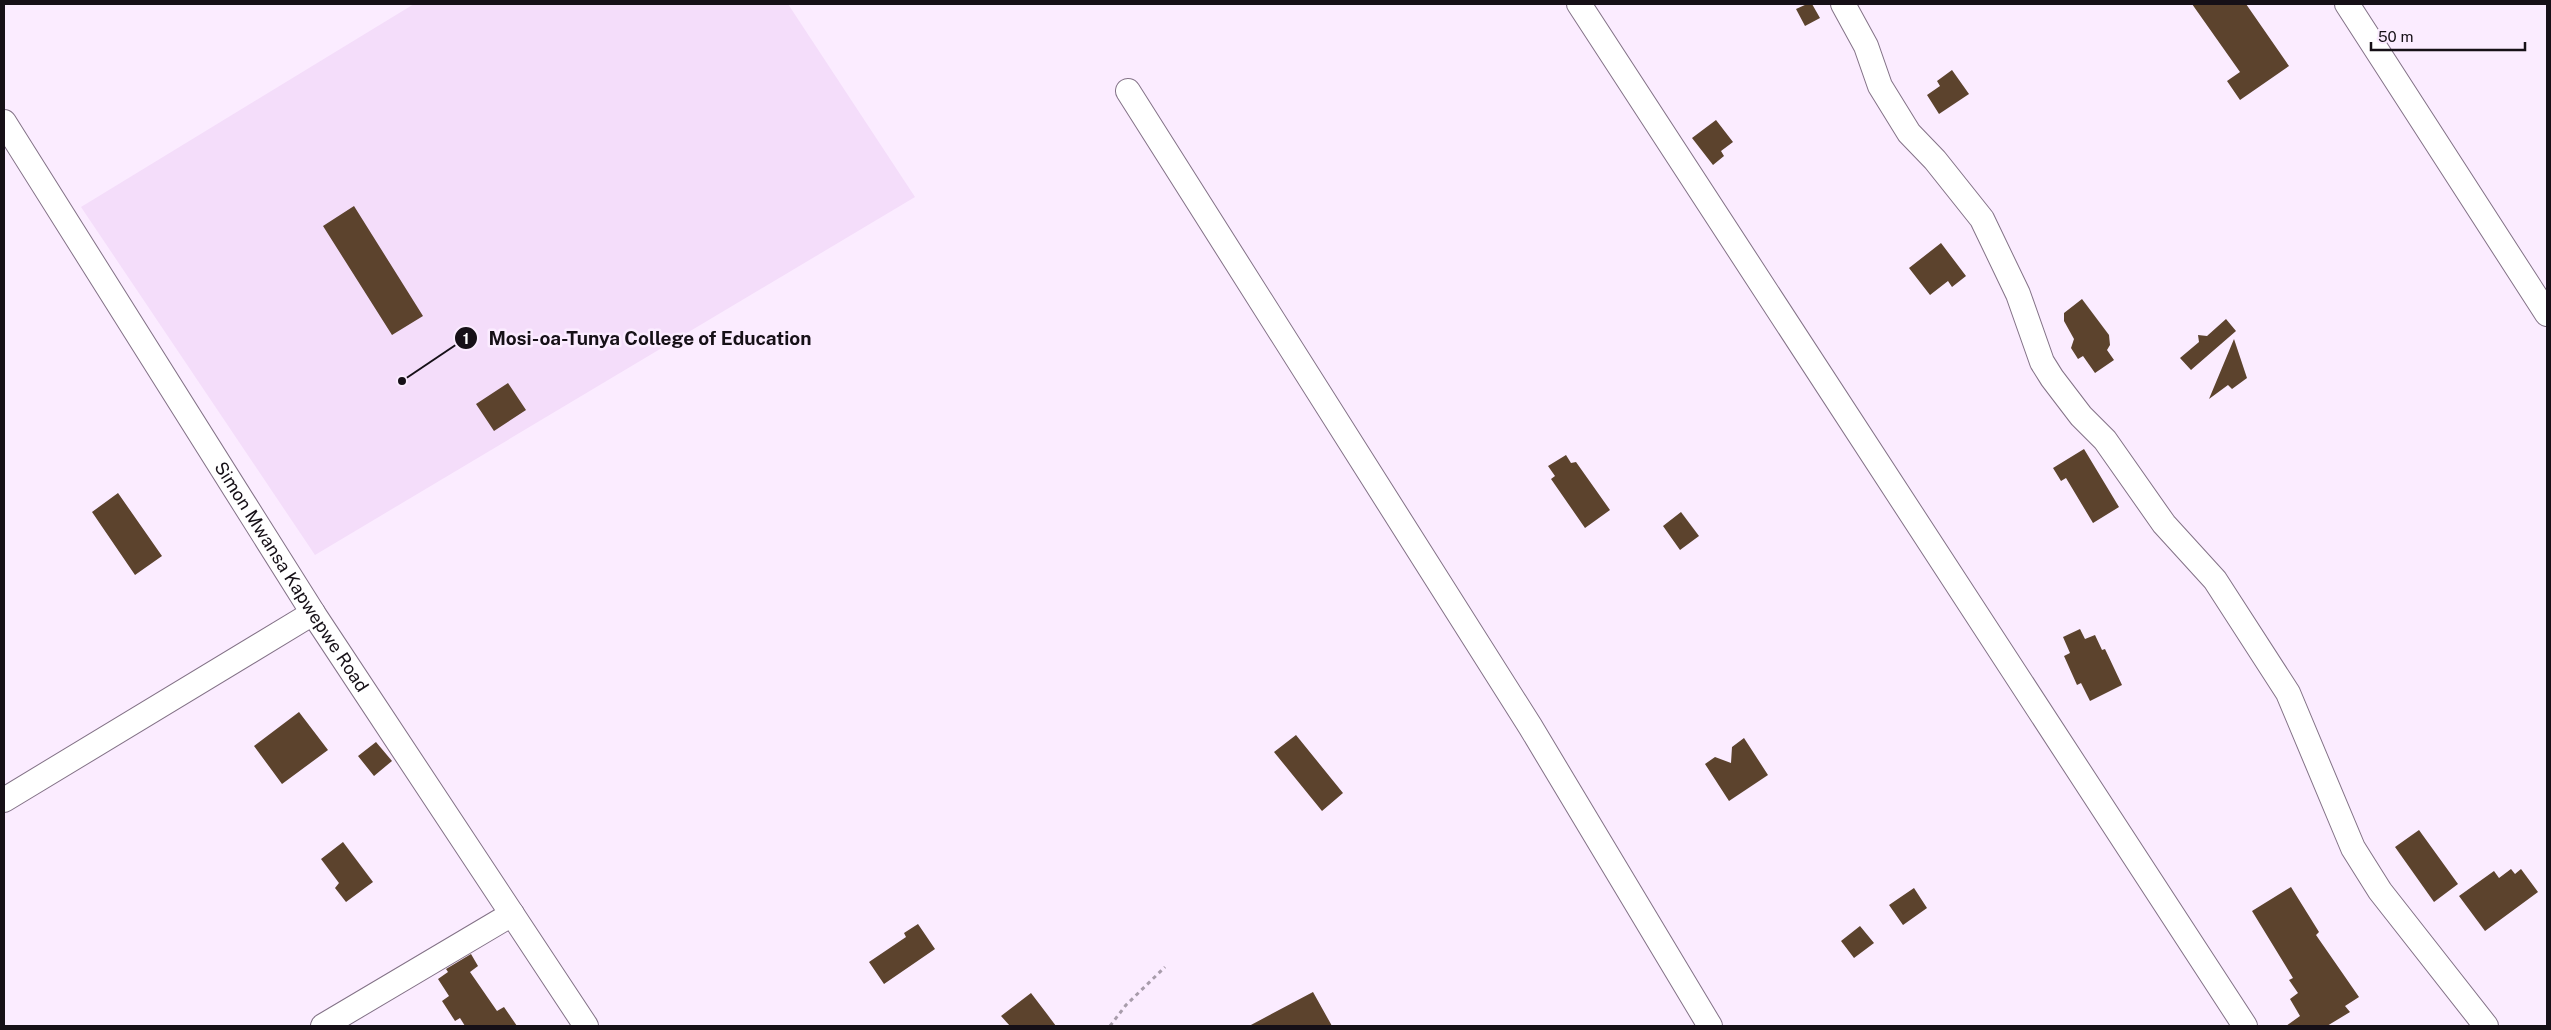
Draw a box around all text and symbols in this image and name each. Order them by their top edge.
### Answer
scale bar [2371,20,2525,52]
text: 50 m [2378,28,2413,45]
callout: Mosi-oa-Tunya College of Education [454,321,822,355]
text: Mosi-oa-Tunya College of Education [489,327,811,349]
text: 1 [463,330,469,347]
street label: Simon Mwansa Kapwepwe Road [210,458,373,696]

